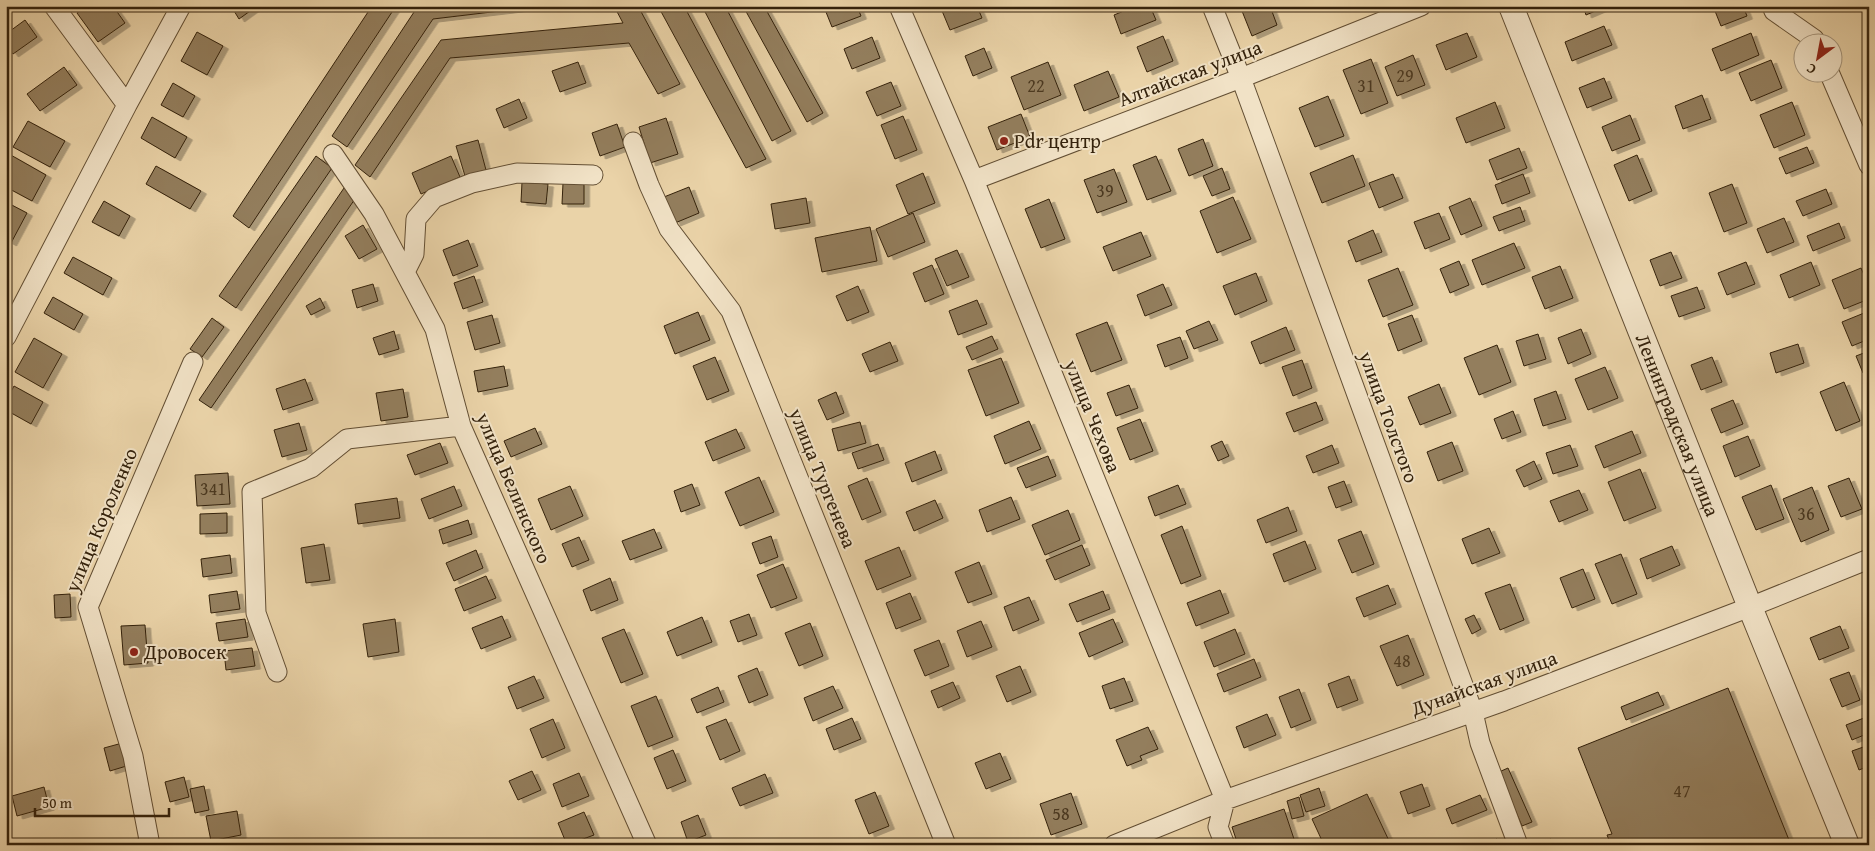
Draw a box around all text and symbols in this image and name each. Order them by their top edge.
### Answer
street label: Алтайская улица [1114,32,1266,113]
north arrow [1792,32,1842,82]
text: С [1802,58,1820,80]
house number: 29 [1396,62,1414,89]
house number: 22 [1027,72,1045,99]
house number: 31 [1357,72,1375,99]
place label: Pdr центр [1014,126,1101,155]
marker: Pdr центр [998,135,1010,147]
house number: 39 [1096,177,1114,204]
street label: Ленинградская улица [1629,329,1728,521]
street label: улица Толстого [1352,346,1427,487]
street label: улица Чехова [1057,354,1129,477]
street label: улица Тургенева [782,403,865,553]
street label: улица Белинского [469,407,559,568]
street label: улица Короленко [57,443,144,598]
house number: 341 [200,475,226,502]
house number: 36 [1797,500,1815,527]
place label: Дровосек [143,637,227,666]
street label: Дунайская улица [1406,643,1561,723]
marker: Дровосек [128,646,140,658]
house number: 48 [1393,647,1411,674]
house number: 47 [1673,777,1691,804]
scale bar [35,786,169,818]
text: 50 m [42,792,73,813]
house number: 58 [1052,800,1070,827]

